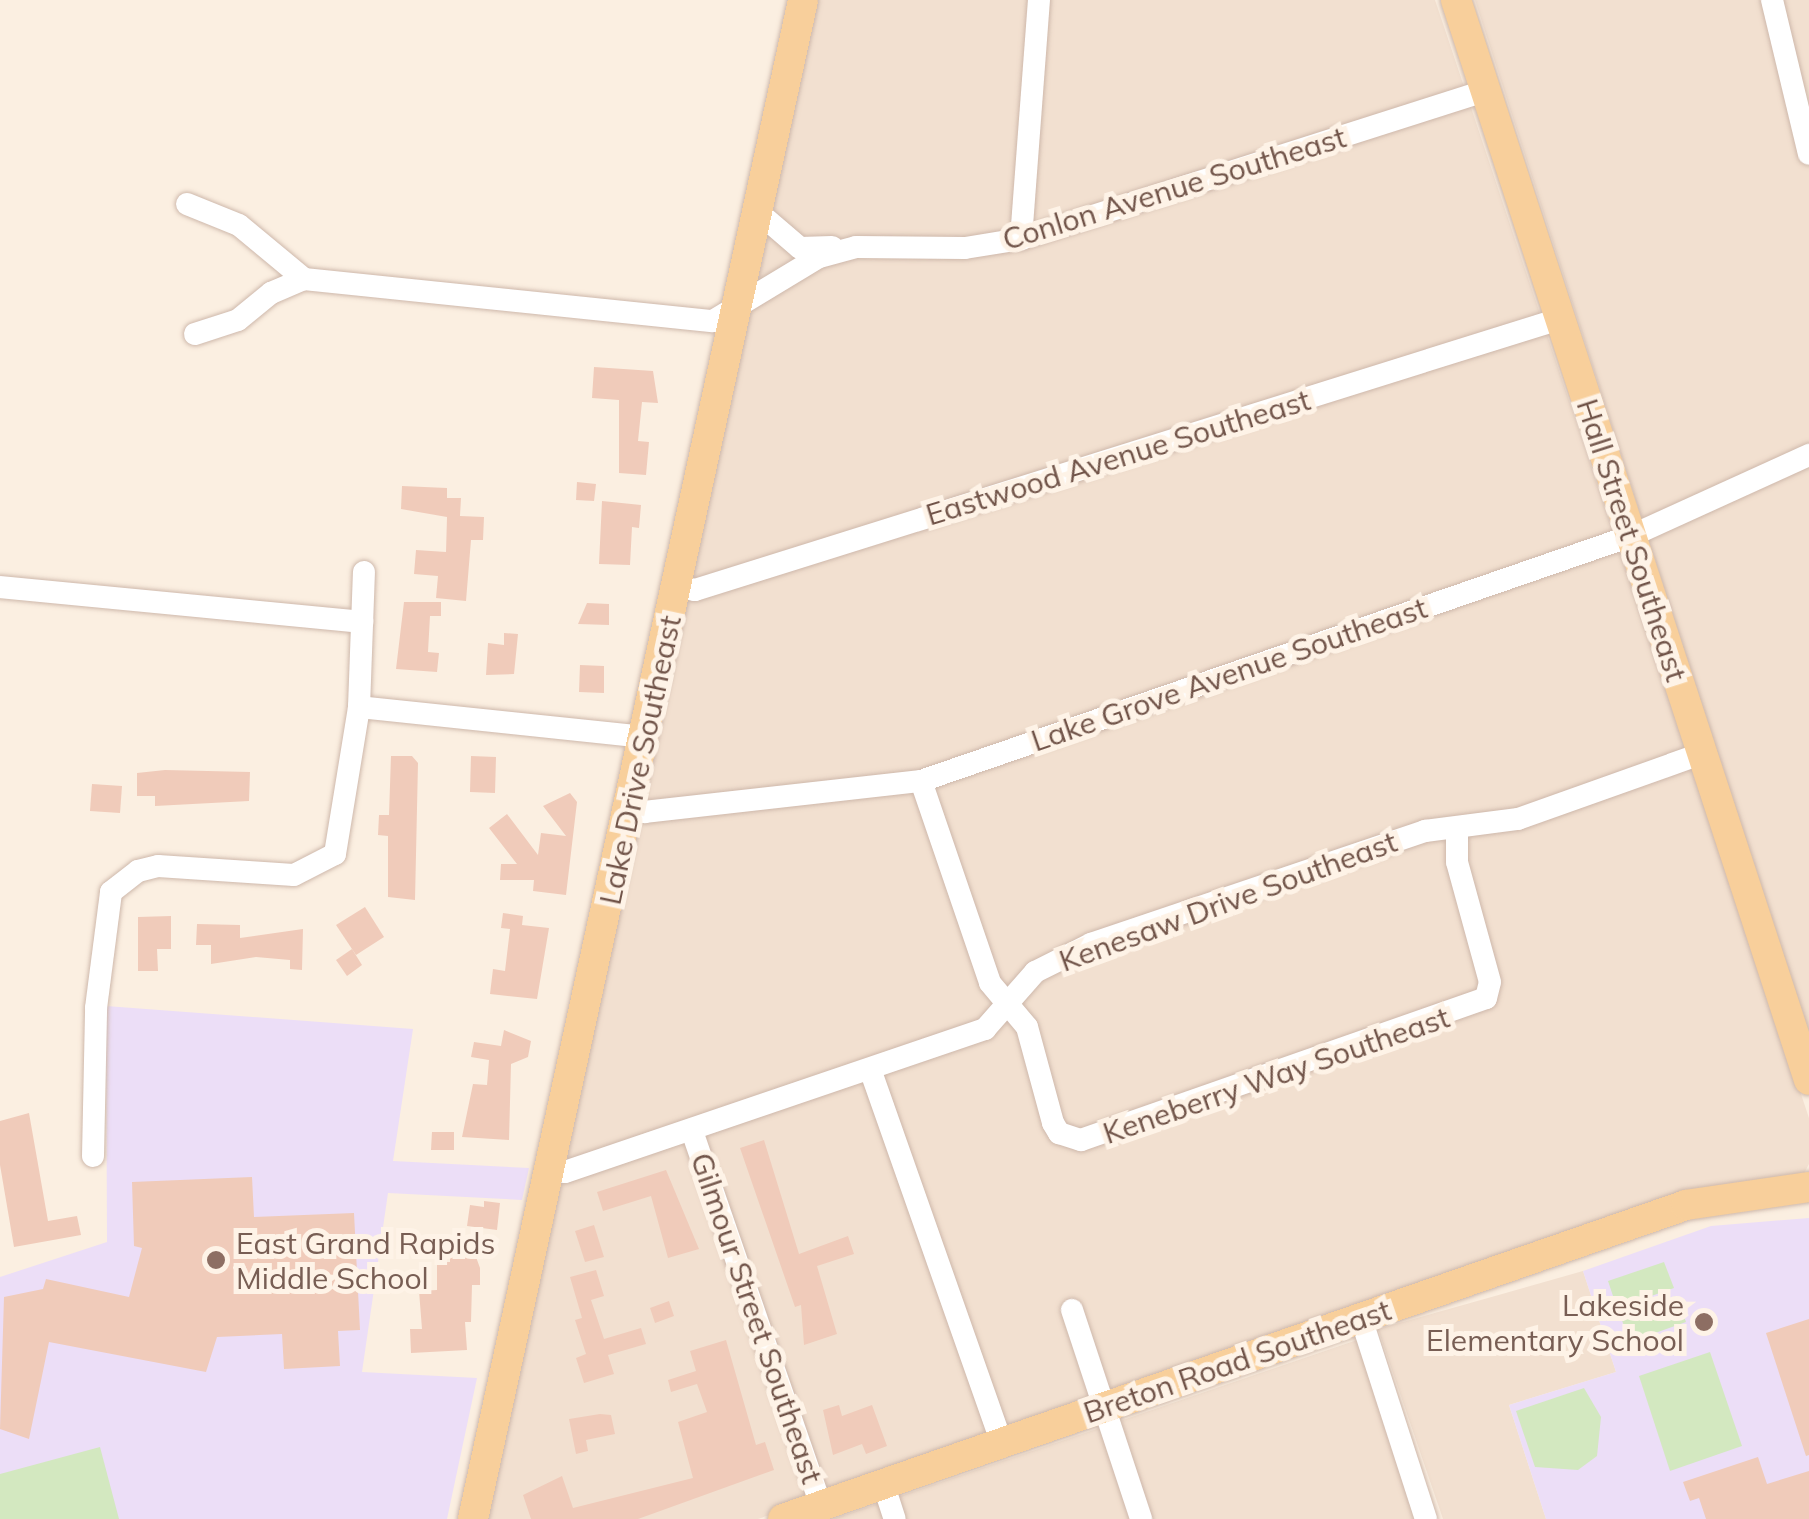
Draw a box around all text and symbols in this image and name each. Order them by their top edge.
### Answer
street label: Conlon Avenue Southeast [998,119,1350,257]
street label: Eastwood Avenue Southeast [922,381,1314,533]
street label: Hall Street Southeast [1569,394,1695,686]
street label: Lake Grove Avenue Southeast [1026,589,1432,759]
street label: Lake Drive Southeast [592,612,688,908]
street label: Kenesaw Drive Southeast [1054,823,1402,979]
street label: Keneberry Way Southeast [1098,999,1454,1151]
street label: Gilmour Street Southeast [683,1148,831,1488]
place label: East Grand Rapids Middle School [236,1225,495,1296]
marker: East Grand Rapids Middle School [205,1249,227,1271]
place label: Lakeside Elementary School [1426,1287,1684,1358]
street label: Breton Road Southeast [1079,1291,1395,1431]
marker: Lakeside Elementary School [1693,1311,1715,1333]

